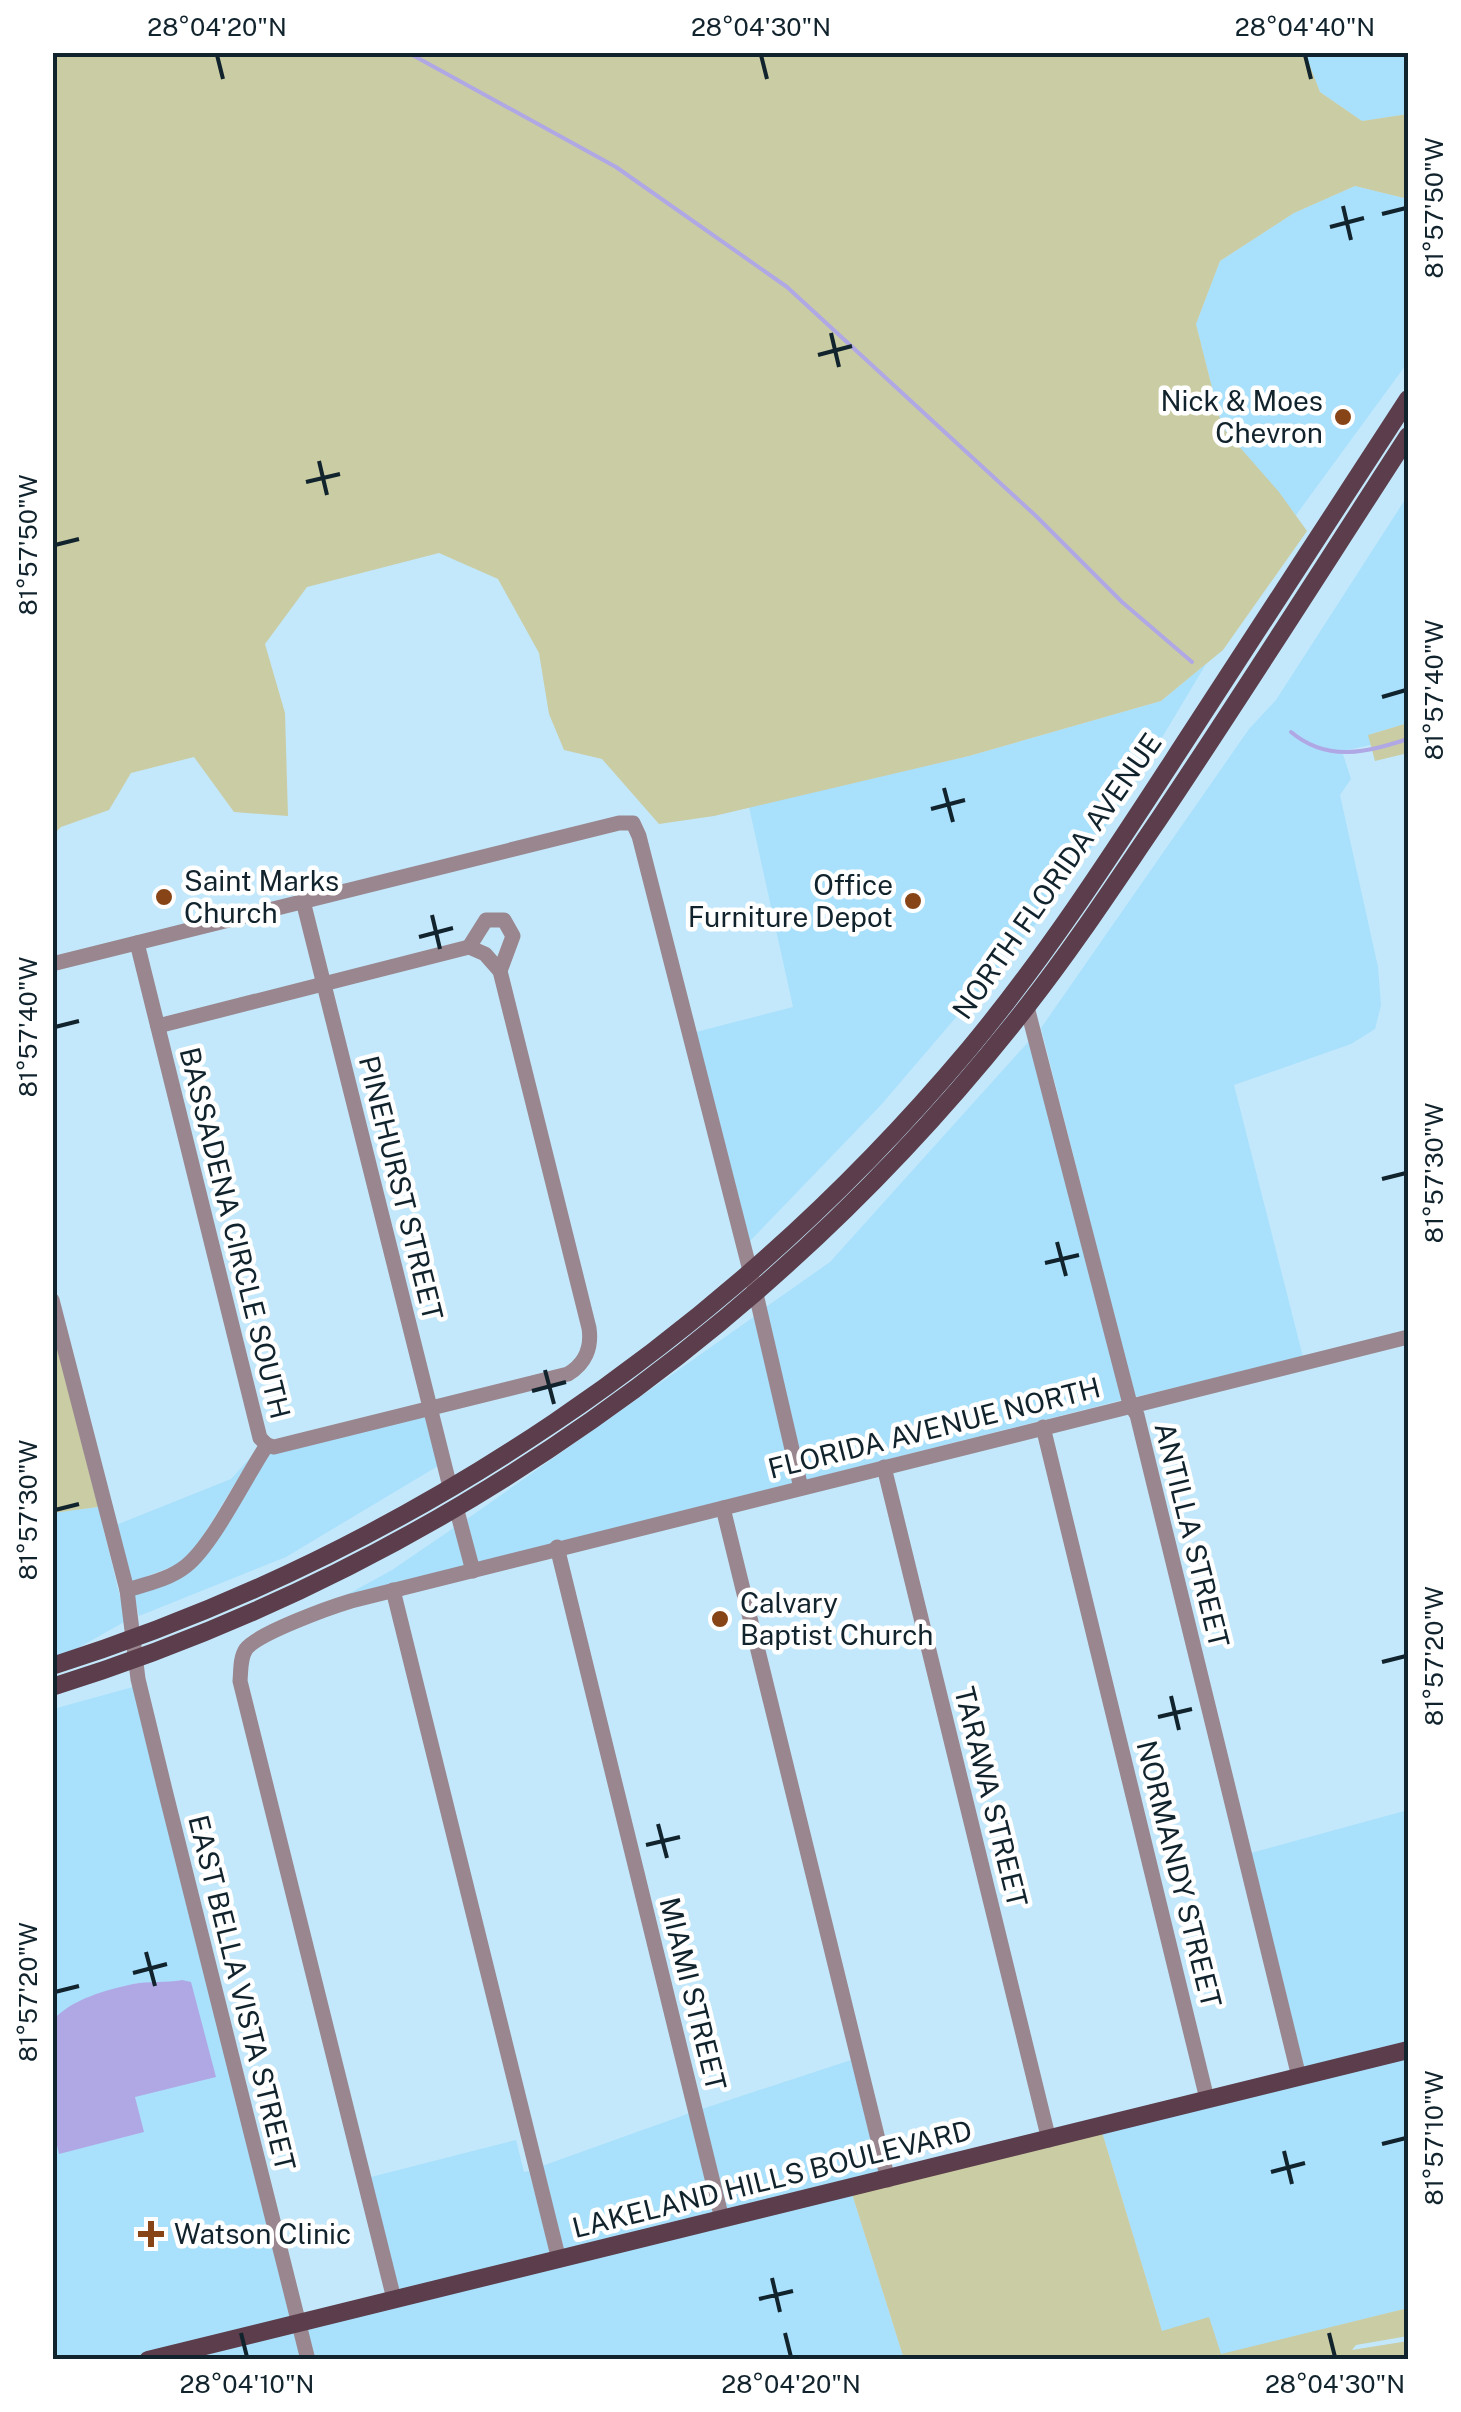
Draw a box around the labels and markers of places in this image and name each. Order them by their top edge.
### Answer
place label: Nick & Moes Chevron [1160,384,1323,449]
marker: Nick & Moes Chevron [1332,406,1354,428]
place label: Saint Marks Church [184,864,339,929]
place label: Office Furniture Depot [688,868,893,933]
marker: Saint Marks Church [153,886,175,908]
marker: Office Furniture Depot [902,890,924,912]
place label: Calvary Baptist Church [740,1586,933,1651]
marker: Calvary Baptist Church [709,1608,731,1630]
place label: Watson Clinic [174,2217,351,2250]
marker: Watson Clinic [138,2221,164,2247]

